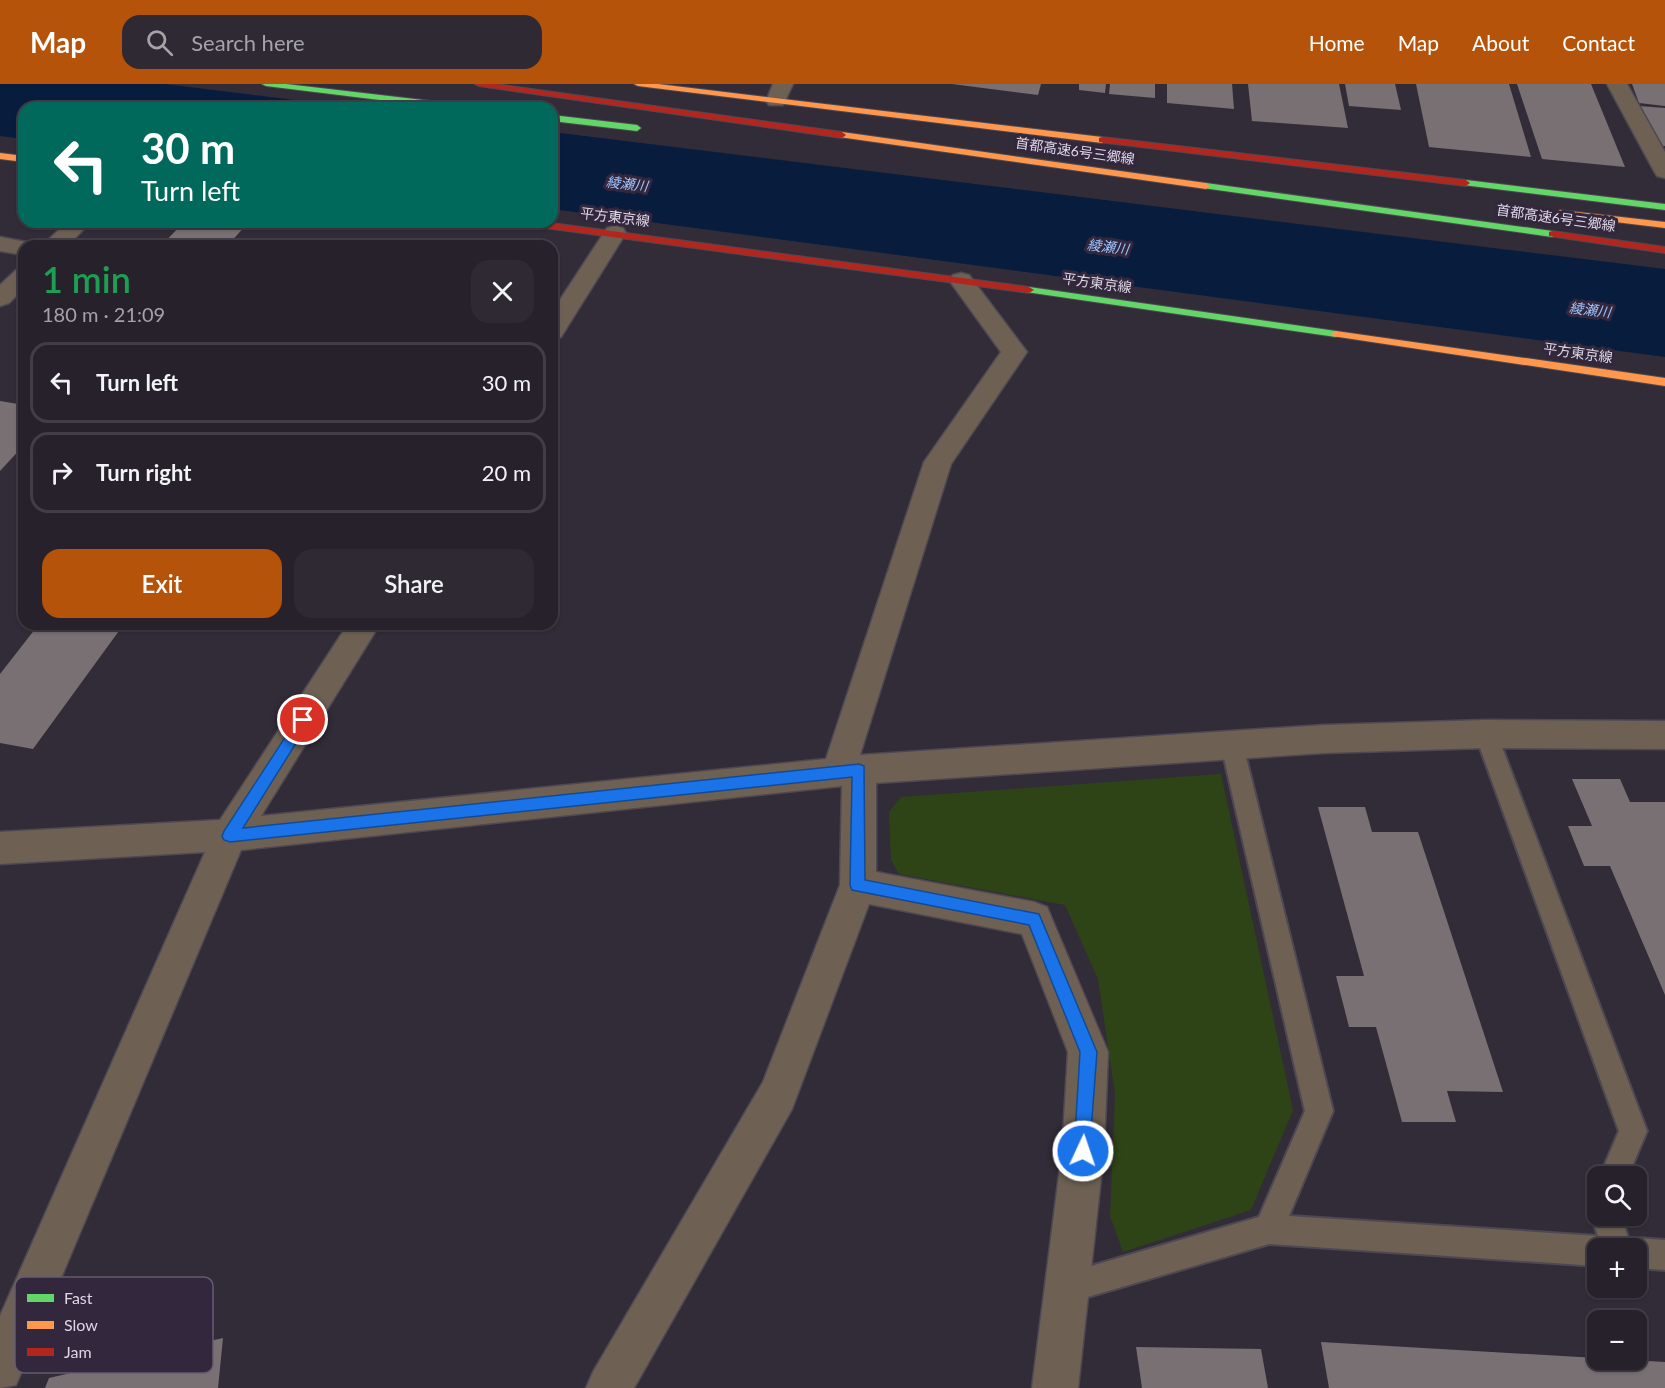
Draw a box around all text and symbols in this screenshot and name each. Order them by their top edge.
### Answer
search box [122,15,542,69]
text: Map [30,25,86,59]
icon: search [143,26,176,59]
text: Search here [191,29,305,56]
text: Home [1309,30,1365,55]
text: Map [1398,30,1439,55]
text: About [1472,30,1529,55]
text: Contact [1562,30,1635,55]
text: 30 m [141,123,235,173]
icon: left [42,126,120,204]
street label: 首都高速6号三郷線 [1014,134,1136,167]
water label: 綾瀬川 [605,173,651,195]
text: Turn left [141,174,240,207]
street label: 首都高速6号三郷線 [1495,201,1617,234]
street label: 平方東京線 [579,204,651,229]
water label: 綾瀬川 [1086,236,1132,258]
text: 1 min [42,257,131,301]
button: close [471,260,534,323]
street label: 平方東京線 [1061,269,1133,296]
water label: 綾瀬川 [1568,299,1614,321]
text: 180 m · 21:09 [42,302,165,326]
street label: 平方東京線 [1542,339,1614,366]
icon: left [45,366,78,399]
text: Turn left [96,369,178,396]
text: 30 m [482,369,531,396]
icon: right [45,456,78,489]
text: Turn right [96,459,191,486]
text: 20 m [482,459,531,486]
button: Exit [42,549,282,618]
button: Share [294,549,534,618]
pin [277,694,328,745]
icon: arrive [286,703,319,736]
position arrow [1051,1119,1115,1183]
map controls [1587,1166,1647,1370]
button: search [1587,1166,1647,1226]
button: + [1587,1238,1647,1298]
legend [15,1277,213,1373]
text: Fast [64,1288,93,1307]
button: − [1587,1310,1647,1370]
text: Slow [64,1315,98,1334]
text: Jam [64,1342,92,1361]

